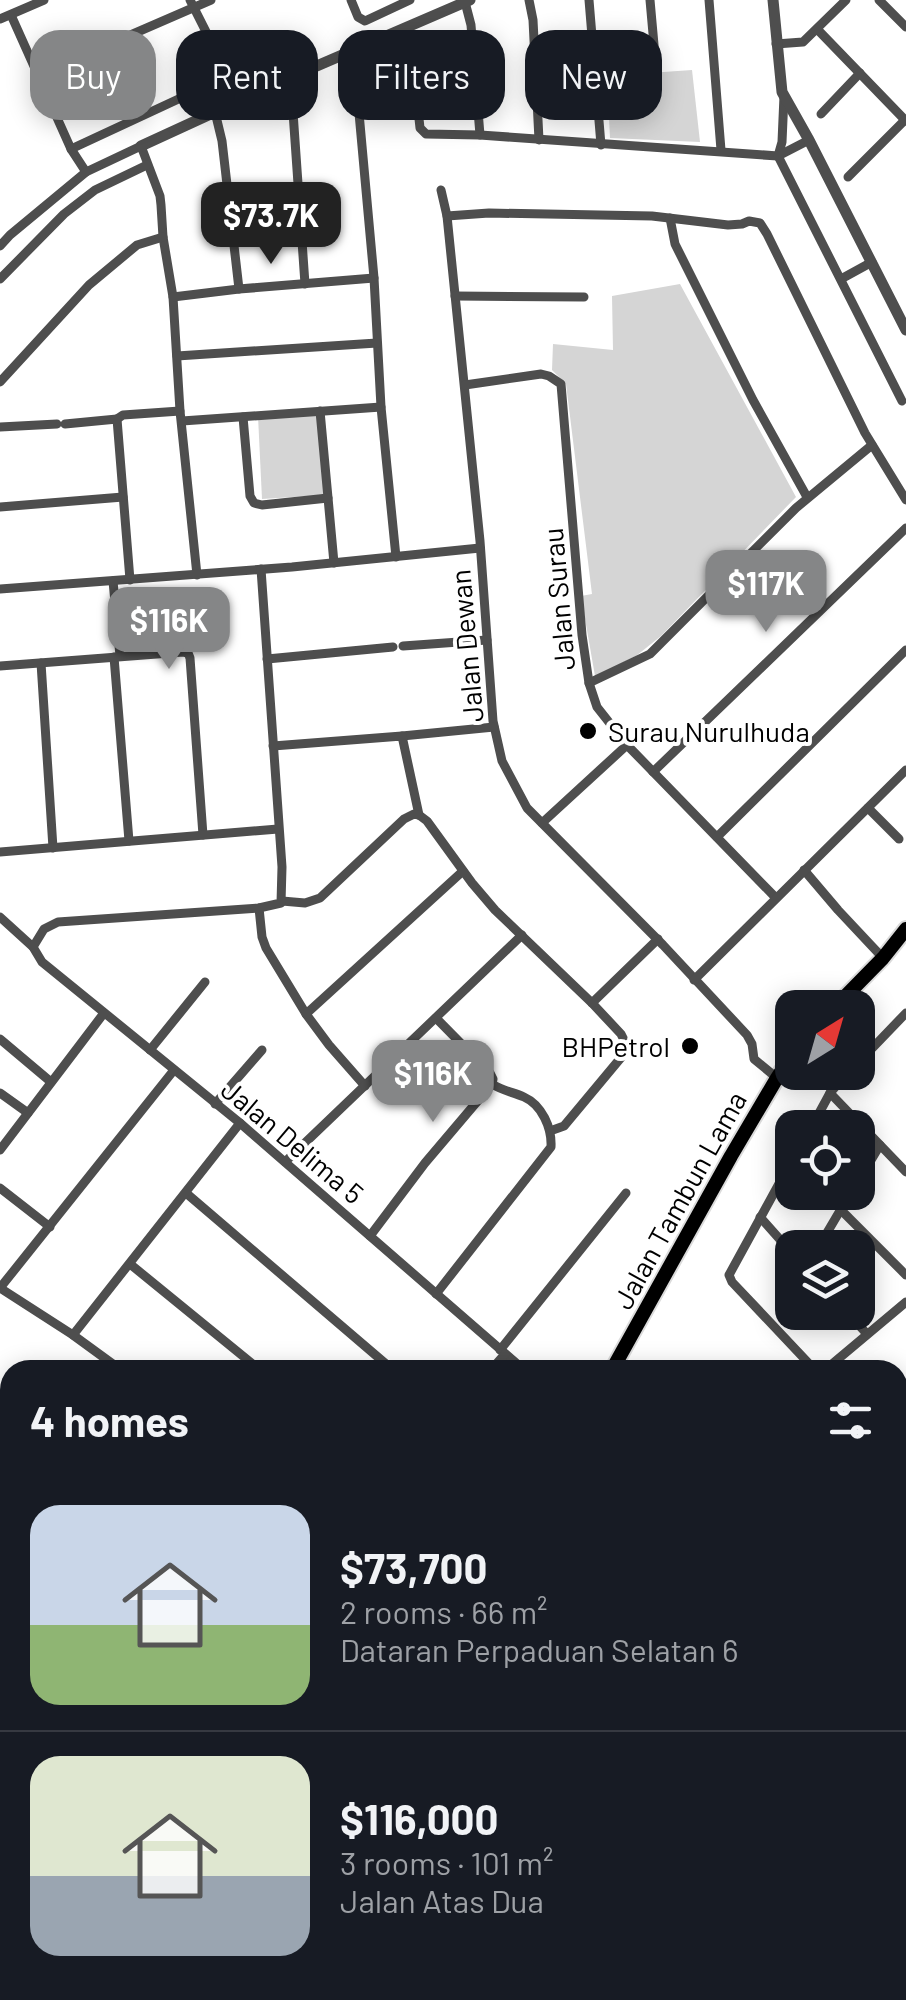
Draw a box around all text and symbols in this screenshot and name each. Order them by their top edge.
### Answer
chip: Buy [30,30,156,120]
chip: Rent [176,30,318,120]
chip: Filters [338,30,505,120]
chip: New [525,30,662,120]
pin: $73.7K [190,182,352,267]
text: $73.7K [223,195,319,233]
street label: Jalan Surau [535,526,581,672]
pin: $117K [696,550,836,635]
text: $117K [727,563,805,601]
street label: Jalan Dewan [442,568,490,724]
pin: $116K [99,587,239,672]
text: $116K [130,600,208,638]
place label: Surau Nurulhuda [608,714,810,748]
marker: Surau Nurulhuda [577,720,599,742]
north arrow [775,990,875,1090]
map controls [775,990,875,1330]
place label: BHPetrol [561,1029,670,1063]
marker: BHPetrol [679,1035,701,1057]
pin: $116K [363,1040,503,1125]
text: $116K [394,1053,472,1091]
street label: Jalan Delima 5 [215,1072,371,1210]
street label: Jalan Tambun Lama [605,1085,753,1315]
button: locate [775,1110,875,1210]
button: layers [775,1230,875,1330]
icon: filters [823,1393,878,1448]
text: 4 homes [30,1395,189,1445]
text: $73,700 [340,1542,487,1592]
icon: home [110,1545,230,1665]
text: 2 rooms · 66 m² [340,1592,548,1630]
text: Dataran Perpaduan Selatan 6 [340,1630,739,1668]
text: $116,000 [340,1793,498,1843]
icon: home [110,1796,230,1916]
text: 3 rooms · 101 m² [340,1843,554,1881]
text: Jalan Atas Dua [340,1881,544,1919]

